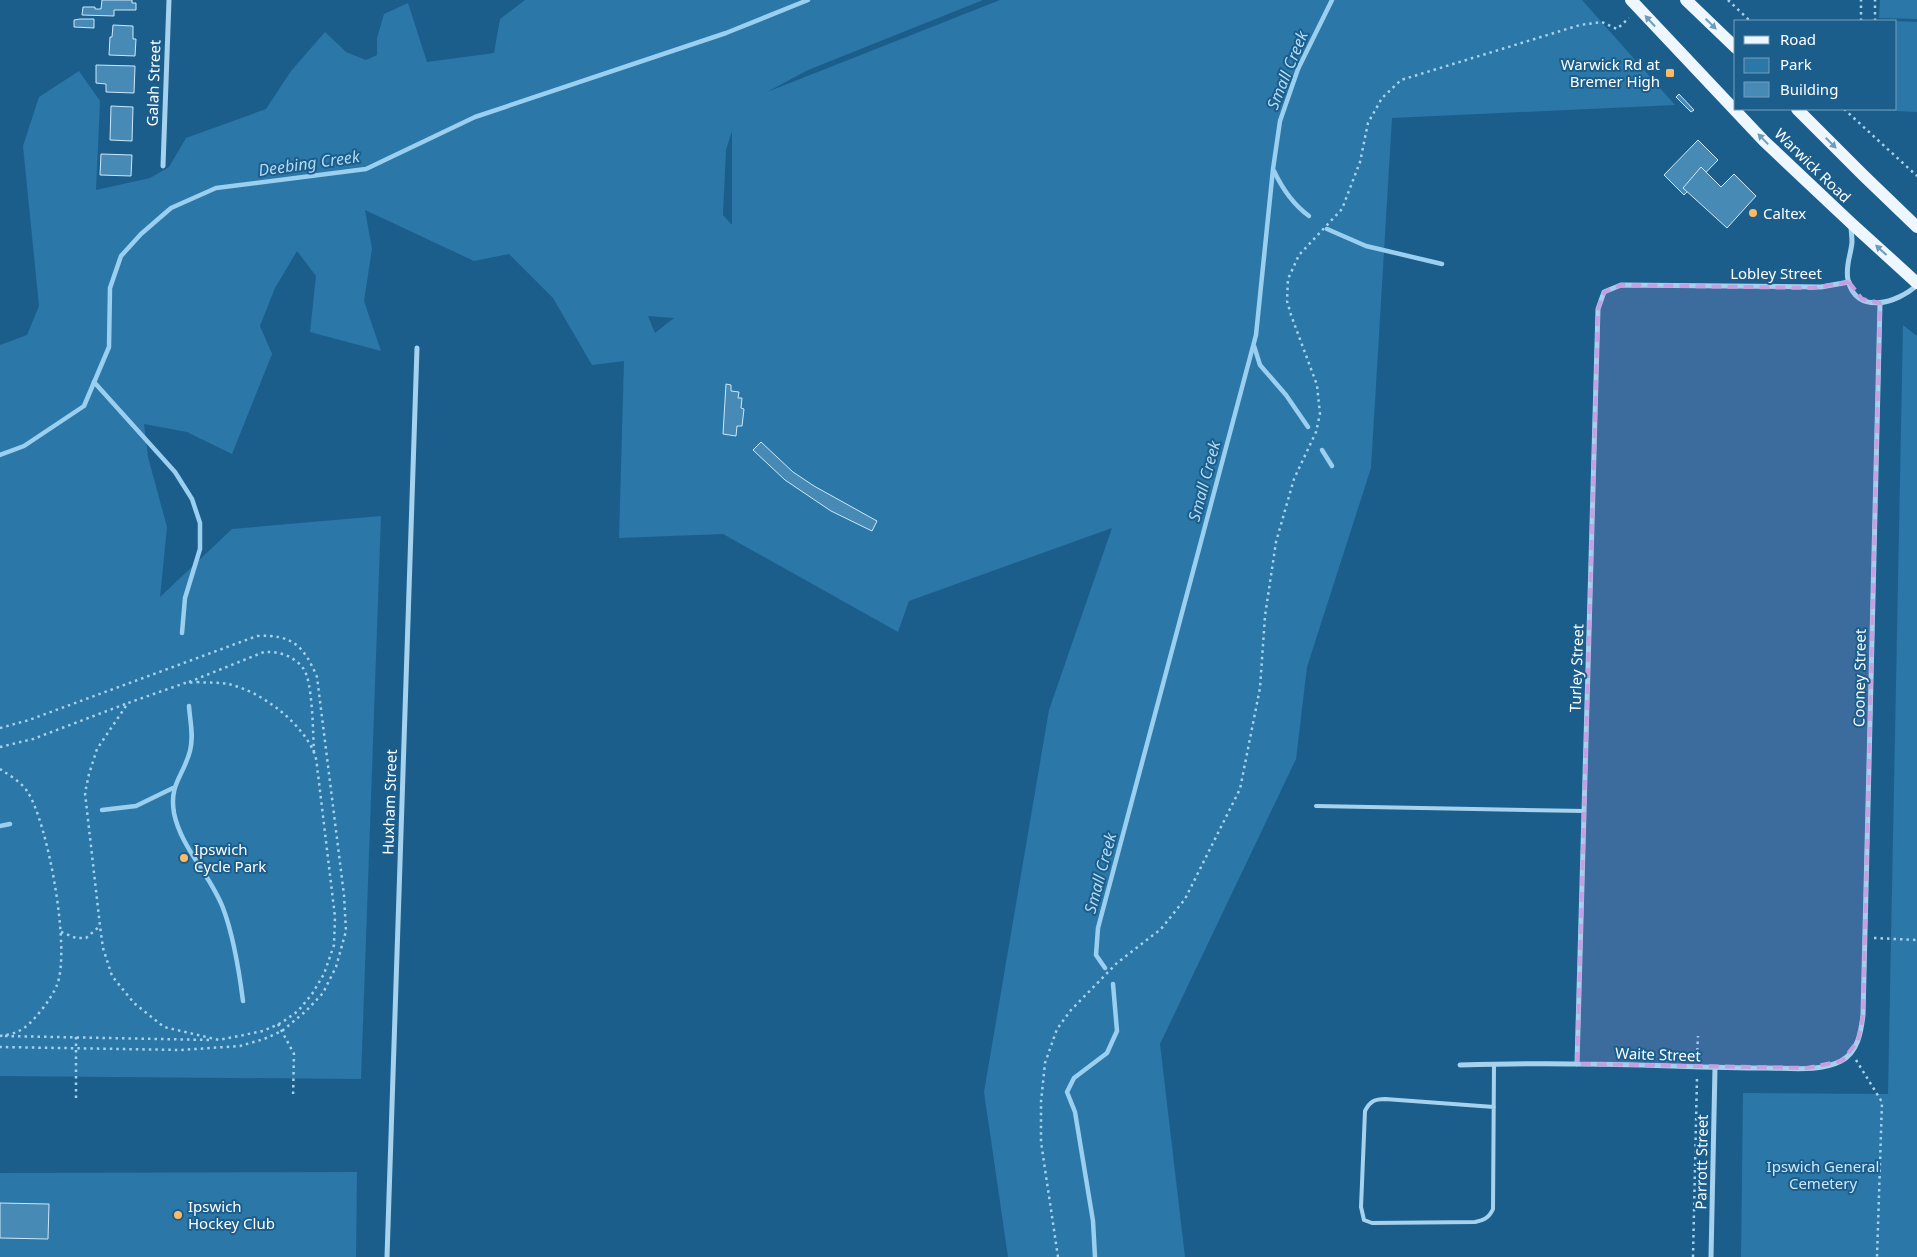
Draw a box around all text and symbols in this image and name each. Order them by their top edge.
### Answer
one-way arrow [1644,16,1656,28]
one-way arrow [1705,18,1717,30]
legend [1734,20,1897,110]
water label: Small Creek [1261,26,1313,113]
text: Road [1780,29,1816,49]
street label: Galah Street [141,39,165,127]
place label: Warwick Rd at Bremer High [1561,54,1661,91]
text: Park [1780,54,1812,74]
marker: Warwick Rd at Bremer High [1664,67,1676,79]
text: Building [1780,79,1838,99]
street label: Warwick Road [1770,123,1856,207]
one-way arrow [1757,133,1769,145]
one-way arrow [1825,137,1837,149]
water label: Deebing Creek [257,145,362,181]
place label: Caltex [1763,203,1806,223]
marker: Caltex [1747,207,1759,219]
one-way arrow [1874,245,1887,256]
street label: Lobley Street [1730,263,1822,283]
water label: Small Creek [1183,437,1226,524]
street label: Turley Street [1564,623,1588,713]
street label: Cooney Street [1848,628,1870,727]
street label: Huxham Street [377,748,401,855]
water label: Small Creek [1079,829,1122,916]
place label: Ipswich Cycle Park [194,839,266,876]
marker: Ipswich Cycle Park [178,852,190,864]
street label: Waite Street [1615,1043,1702,1066]
street label: Parrott Street [1690,1114,1712,1210]
park label: Ipswich General Cemetery [1767,1156,1879,1193]
place label: Ipswich Hockey Club [188,1196,275,1233]
marker: Ipswich Hockey Club [172,1209,184,1221]

